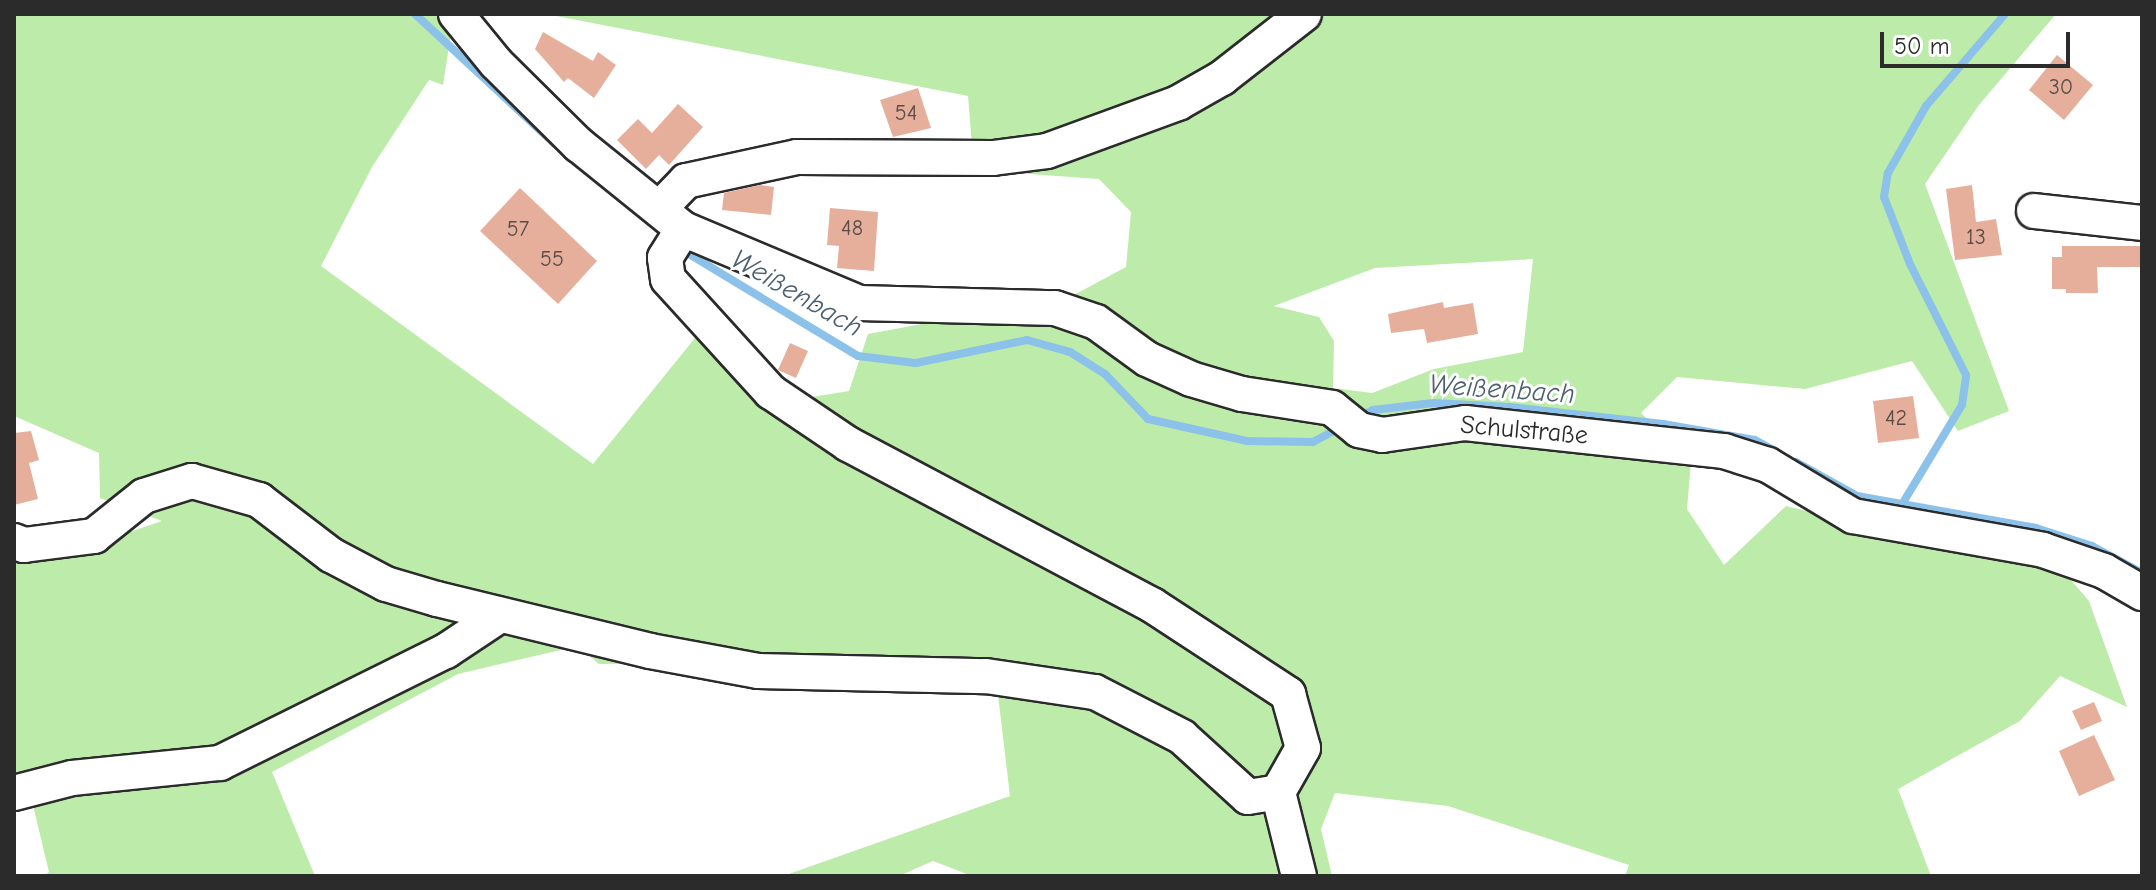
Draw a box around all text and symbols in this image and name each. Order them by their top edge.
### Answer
scale bar [1884,16,2074,66]
text: 50 m [1894,32,1950,60]
house number: 30 [2049,75,2073,101]
house number: 54 [895,101,917,127]
house number: 48 [841,216,863,242]
house number: 57 [507,217,529,243]
house number: 13 [1966,225,1986,251]
water label: Weißenbach [725,242,869,344]
house number: 55 [540,247,564,273]
water label: Weißenbach [1428,367,1576,411]
house number: 42 [1885,406,1907,432]
street label: Schulstraße [1459,410,1589,452]

